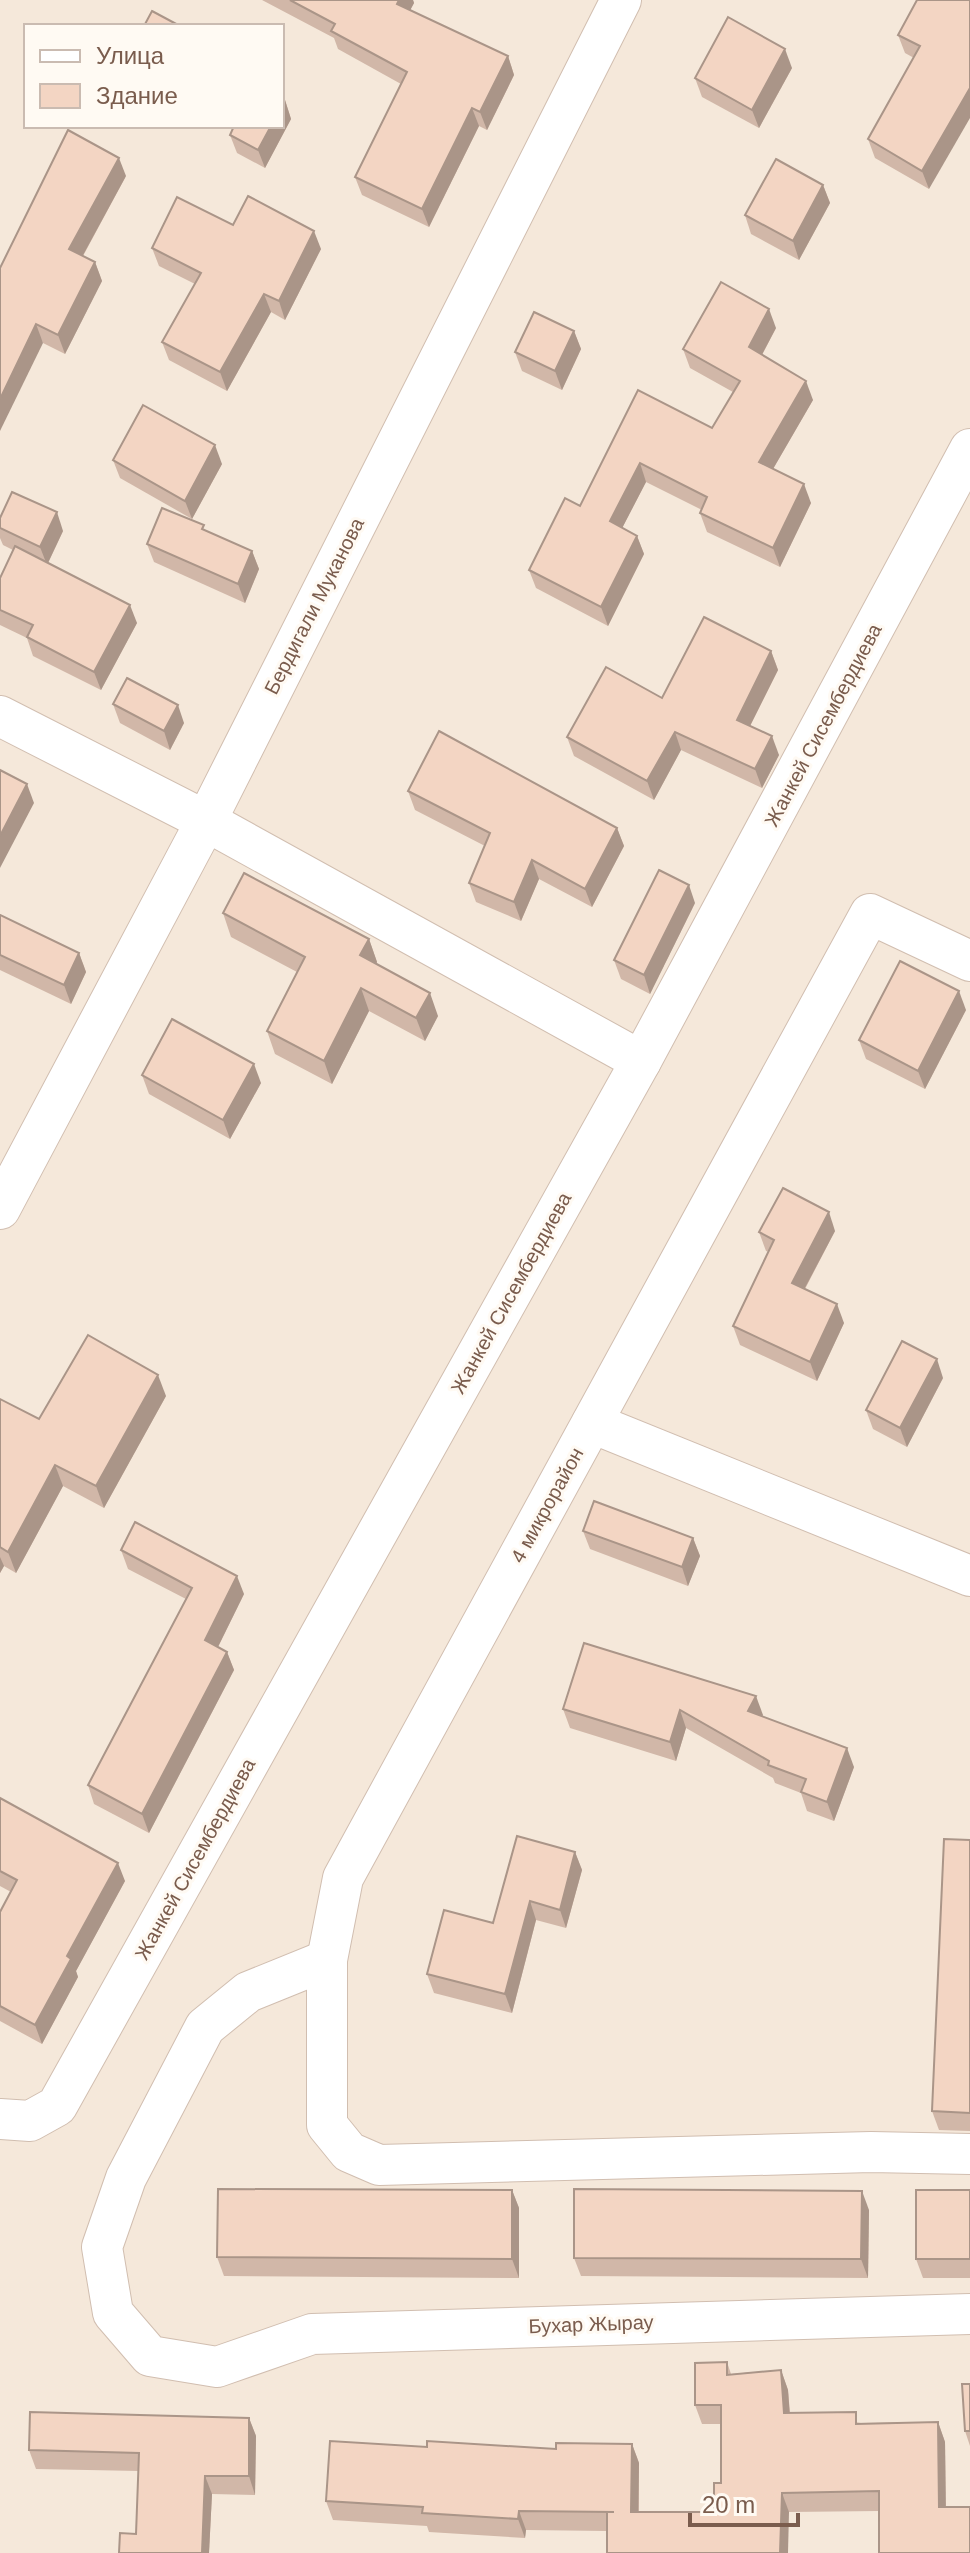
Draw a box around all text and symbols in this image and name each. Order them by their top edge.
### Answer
legend [24,24,284,128]
text: Улица [96,42,165,69]
text: Здание [96,82,178,109]
street label: Бердигали Муканова [260,513,368,698]
street label: Жанкей Сисембердиева [760,619,886,830]
street label: Жанкей Сисембердиева [446,1188,576,1397]
street label: 4 микрорайон [506,1444,588,1566]
street label: Жанкей Сисембердиева [130,1754,260,1963]
street label: Бухар Жырау [528,2311,654,2337]
scale bar [690,2477,798,2527]
text: 20 m [702,2491,755,2518]

